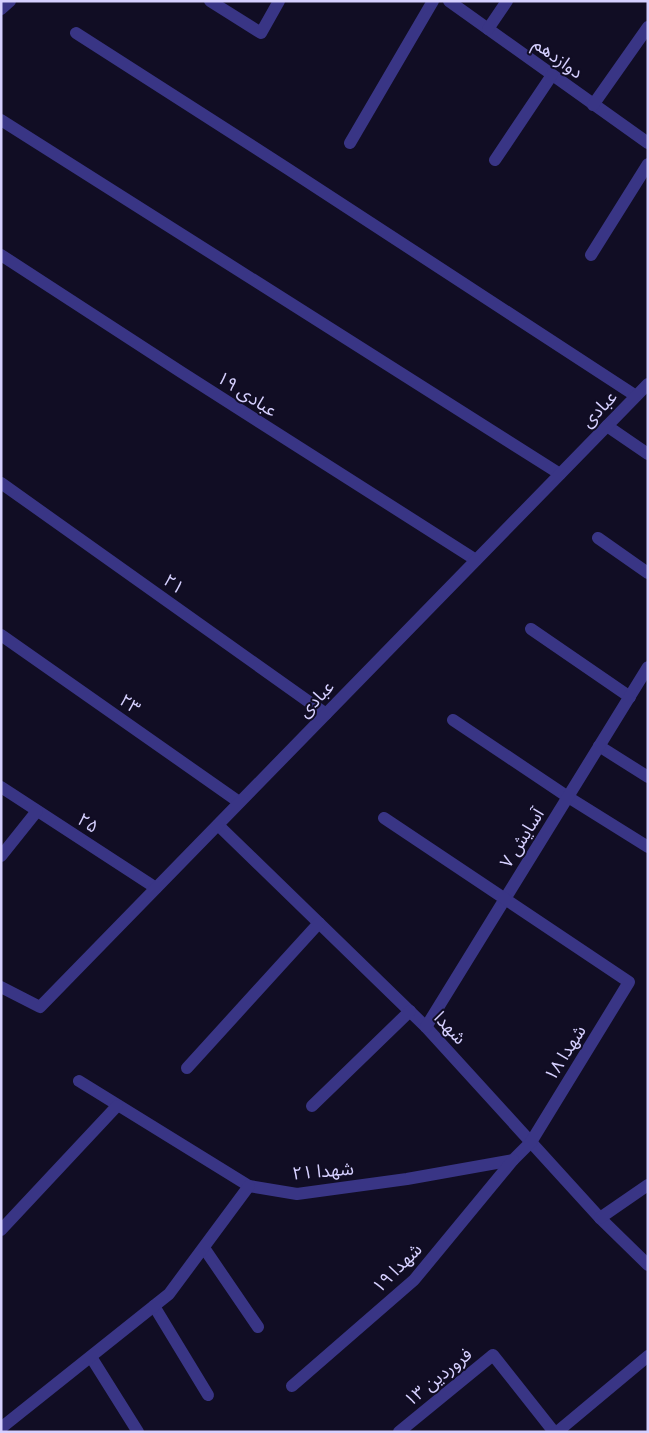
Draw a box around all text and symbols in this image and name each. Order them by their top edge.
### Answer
street label: دوازدهم [528,33,587,85]
street label: عبادی ۱۹ [213,366,281,422]
street label: عبادی [576,386,622,432]
street label: ۲۱ [159,569,189,599]
street label: عبادی [293,676,339,722]
street label: ۲۳ [115,689,145,719]
street label: آسایش ۷ [495,803,549,872]
street label: ۲۵ [73,808,103,838]
street label: شهدا [429,1007,471,1049]
street label: شهدا ۱۸ [539,1021,591,1085]
street label: شهدا ۲۱ [291,1157,355,1185]
street label: شهدا ۱۹ [367,1238,427,1298]
street label: فروردین ۱۳ [400,1343,476,1411]

